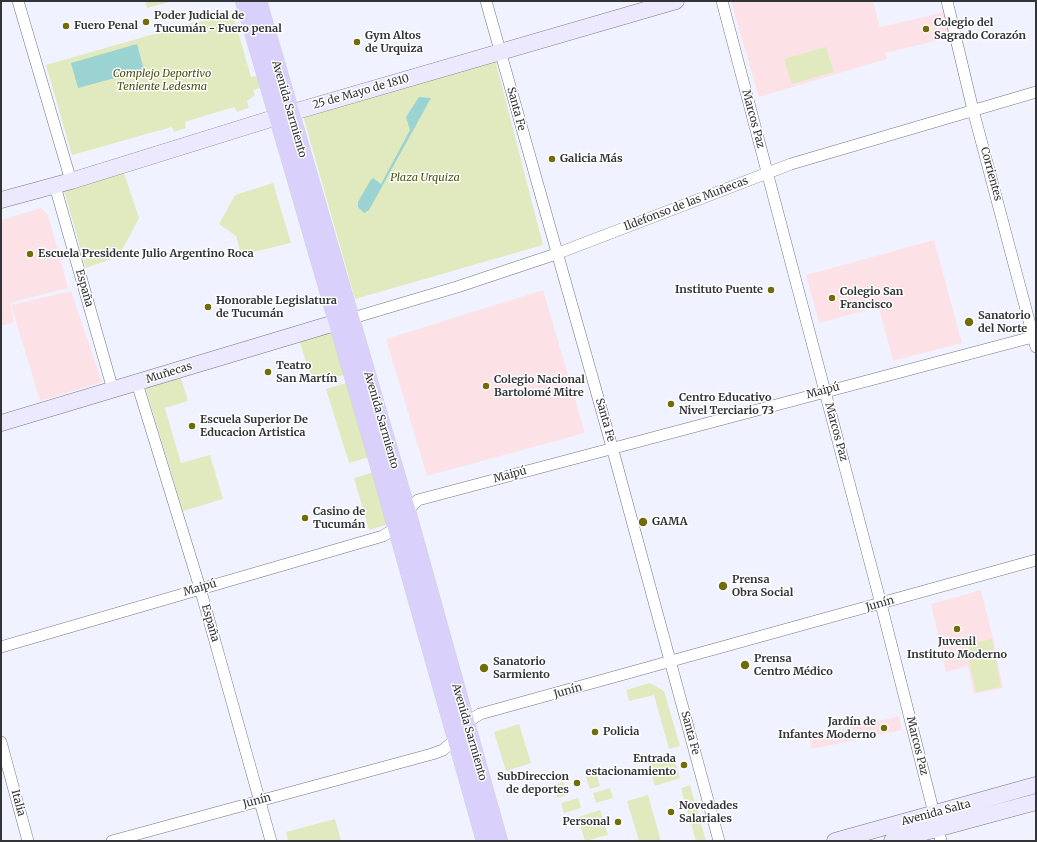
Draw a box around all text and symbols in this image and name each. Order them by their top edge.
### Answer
place label: Poder Judicial de Tucumán - Fuero penal [154,9,282,35]
place label: Colegio del Sagrado Corazón [934,16,1026,42]
marker: Poder Judicial de Tucumán - Fuero penal [141,17,151,27]
place label: Fuero Penal [74,19,138,33]
marker: Fuero Penal [61,21,71,31]
marker: Colegio del Sagrado Corazón [921,24,931,34]
place label: Gym Altos de Urquiza [365,29,423,55]
marker: Gym Altos de Urquiza [352,37,362,47]
street label: Avenida Sarmiento [269,59,309,159]
park label: Complejo Deportivo Teniente Ledesma [113,67,211,93]
street label: 25 de Mayo de 1810 [311,72,411,112]
street label: Santa Fe [504,86,528,132]
street label: Marcos Paz [739,88,767,150]
street label: Corrientes [977,146,1005,202]
place label: Galicia Más [560,152,623,166]
marker: Galicia Más [547,154,557,164]
park label: Plaza Urquiza [390,171,460,185]
street label: Ildefonso de las Muñecas [622,174,750,234]
place label: Escuela Presidente Julio Argentino Roca [38,247,254,261]
marker: Escuela Presidente Julio Argentino Roca [25,249,35,259]
street label: España [72,268,96,308]
place label: Instituto Puente [675,283,763,297]
marker: Instituto Puente [766,285,776,295]
place label: Colegio San Francisco [840,285,903,311]
marker: Colegio San Francisco [827,293,837,303]
place label: Honorable Legislatura de Tucumán [216,294,337,320]
marker: Honorable Legislatura de Tucumán [203,302,213,312]
place label: Sanatorio del Norte [978,309,1031,335]
marker: Sanatorio del Norte [963,316,975,328]
place label: Teatro San Martín [276,359,337,385]
street label: Muñecas [144,360,194,386]
marker: Teatro San Martín [263,367,273,377]
street label: Avenida Sarmiento [361,370,401,470]
place label: Colegio Nacional Bartolomé Mitre [494,373,585,399]
street label: Maipú [805,380,841,402]
marker: Colegio Nacional Bartolomé Mitre [481,381,491,391]
place label: Centro Educativo Nivel Terciario 73 [679,391,774,417]
street label: Santa Fe [592,397,618,443]
marker: Centro Educativo Nivel Terciario 73 [666,399,676,409]
street label: Marcos Paz [822,401,850,463]
place label: Escuela Superior De Educacion Artistica [200,413,308,439]
marker: Escuela Superior De Educacion Artistica [187,421,197,431]
street label: Maipú [492,464,528,486]
place label: Casino de Tucumán [313,505,365,531]
marker: Casino de Tucumán [300,513,310,523]
place label: GAMA [652,515,688,529]
marker: GAMA [637,516,649,528]
place label: Prensa Obra Social [732,573,793,599]
street label: Maipú [182,577,218,599]
marker: Prensa Obra Social [717,580,729,592]
street label: Junín [864,594,896,614]
street label: España [198,603,222,643]
marker: Juvenil Instituto Moderno [952,624,962,634]
place label: Juvenil Instituto Moderno [907,635,1007,661]
place label: Prensa Centro Médico [754,652,833,678]
place label: Sanatorio Sarmiento [493,655,550,681]
marker: Prensa Centro Médico [739,659,751,671]
marker: Sanatorio Sarmiento [478,662,490,674]
street label: Junín [552,681,584,701]
street label: Avenida Sarmiento [449,682,489,782]
street label: Santa Fe [678,710,702,756]
place label: Jardín de Infantes Moderno [778,715,876,741]
street label: Marcos Paz [903,715,931,777]
marker: Jardín de Infantes Moderno [879,723,889,733]
place label: Policia [603,725,639,739]
marker: Policia [590,727,600,737]
place label: Entrada estacionamiento [586,752,676,778]
marker: Entrada estacionamiento [679,760,689,770]
place label: SubDireccion de deportes [497,770,569,796]
marker: SubDireccion de deportes [572,778,582,788]
street label: Italia [8,788,28,818]
street label: Junín [241,791,273,811]
street label: Avenida Salta [900,797,972,829]
place label: Novedades Salariales [679,799,738,825]
marker: Novedades Salariales [666,807,676,817]
place label: Personal [562,815,610,829]
marker: Personal [613,817,623,827]

